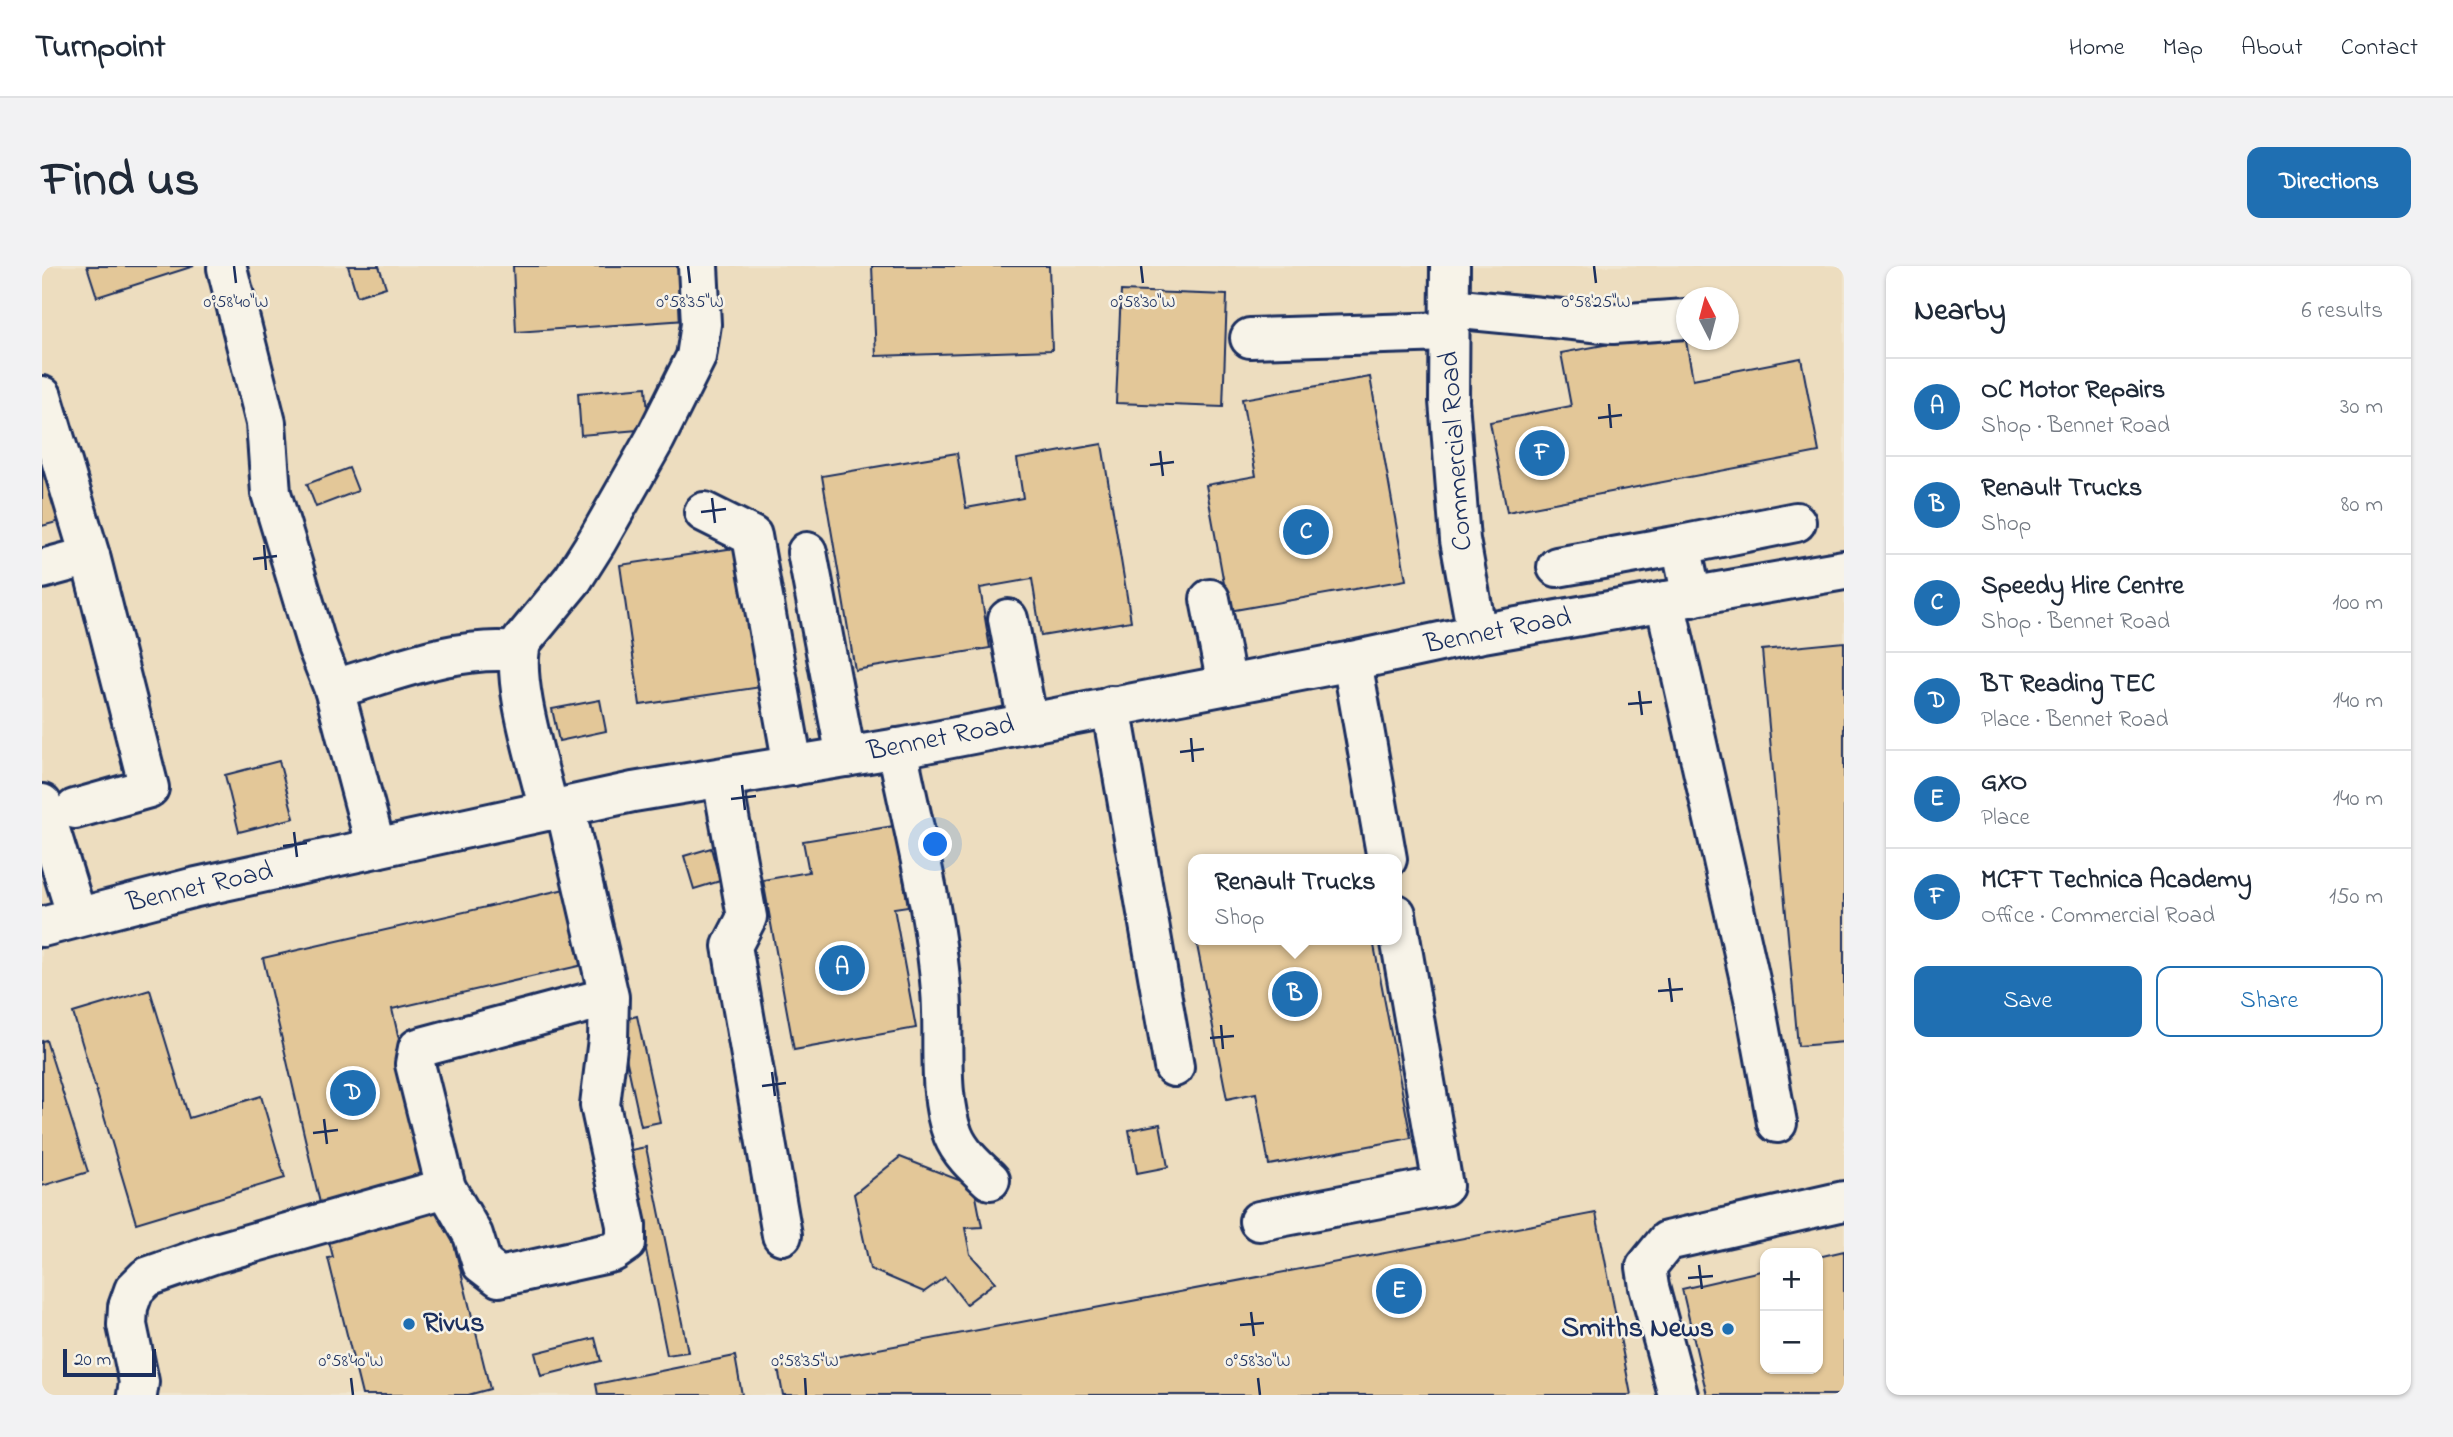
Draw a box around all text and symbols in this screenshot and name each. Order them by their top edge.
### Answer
text: Turnpoint [35,24,166,72]
text: Home [2069,31,2125,66]
text: Map [2163,31,2203,66]
text: About [2241,31,2303,66]
text: Contact [2341,31,2418,66]
text: Find us [42,146,199,218]
button: Directions [2247,147,2411,218]
north arrow [1676,287,1739,350]
text: 0°58'40"W [204,290,268,316]
text: 0°58'35"W [656,290,724,316]
text: 0°58'30"W [1111,290,1175,316]
text: 0°58'25"W [1562,290,1631,316]
text: Nearby [1914,290,2006,334]
text: 6 results [2302,295,2383,328]
street label: Commercial Road [1430,350,1484,552]
text: OC Motor Repairs [1981,372,2165,410]
text: A [1930,391,1944,424]
text: 30 m [2340,391,2383,424]
text: Shop · Bennet Road [1981,410,2170,443]
pin: F [1519,427,1565,479]
text: Renault Trucks [1981,470,2142,508]
text: B [1929,489,1945,522]
text: 80 m [2341,489,2383,522]
pin: C [1283,506,1329,558]
text: Shop [1981,508,2031,541]
text: Speedy Hire Centre [1981,568,2184,606]
text: C [1931,587,1943,620]
text: 100 m [2332,587,2383,620]
street label: Bennet Road [1420,598,1575,667]
text: Shop · Bennet Road [1981,606,2170,639]
text: BT Reading TEC [1981,666,2155,704]
text: D [1929,685,1945,718]
text: 140 m [2333,685,2383,718]
text: Place · Bennet Road [1981,704,2168,737]
street label: Bennet Road [863,705,1018,774]
text: GXO [1981,764,2027,802]
text: E [1930,783,1944,816]
text: 140 m [2333,783,2383,816]
text: Place [1981,802,2030,835]
your location [918,827,952,861]
street label: Bennet Road [122,851,277,925]
popup [1188,854,1402,945]
text: MCFT Technica Academy [1981,862,2252,900]
text: Renault Trucks [1214,864,1376,902]
text: F [1930,881,1944,914]
text: 150 m [2329,881,2383,914]
text: Office · Commercial Road [1981,900,2215,933]
text: Shop [1214,902,1265,935]
pin: A [819,942,865,994]
button: Save [1914,966,2142,1037]
button: Share [2156,966,2383,1037]
pin: B [1272,968,1318,1020]
pin: D [330,1067,376,1119]
map controls [1760,1248,1823,1374]
button: + [1760,1248,1823,1311]
pin: E [1376,1265,1422,1317]
place label: Rivus [423,1304,485,1345]
place label: Smiths News [1561,1309,1714,1350]
button: − [1760,1311,1823,1374]
marker: Rivus [401,1316,417,1332]
marker: Smiths News [1720,1321,1736,1337]
scale bar [63,1346,156,1378]
text: 20 m [74,1347,111,1374]
text: 0°58'40"W [319,1349,383,1375]
text: 0°58'35"W [771,1349,839,1375]
text: 0°58'30"W [1226,1349,1290,1375]

